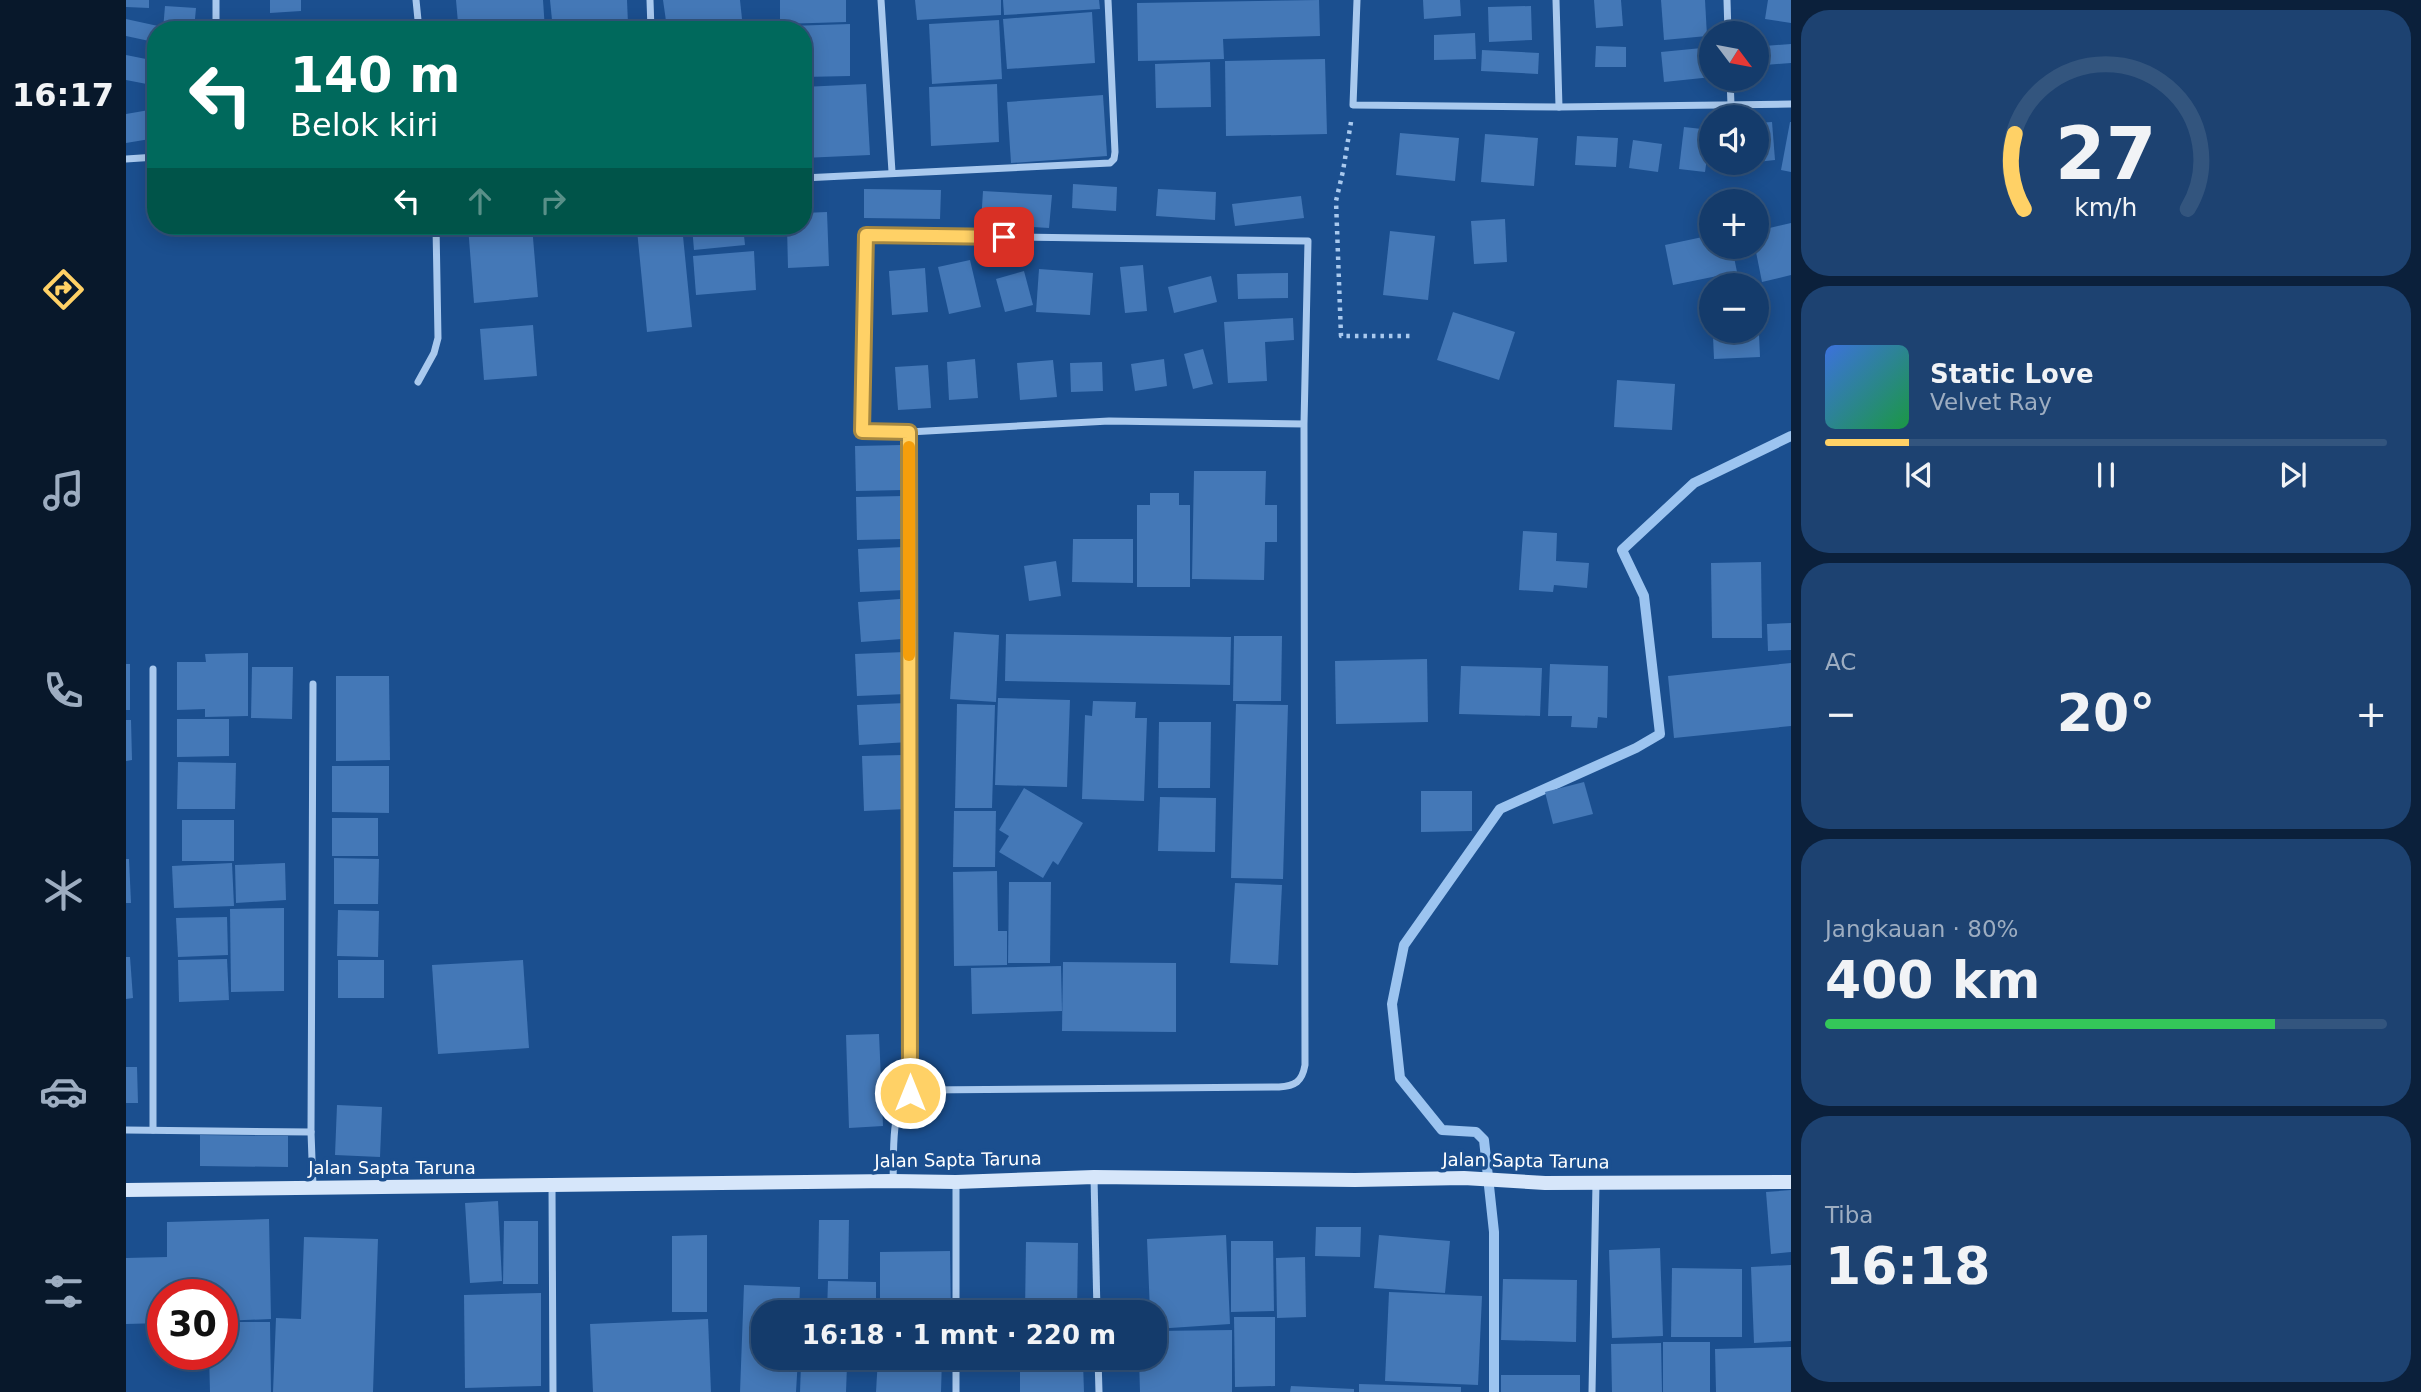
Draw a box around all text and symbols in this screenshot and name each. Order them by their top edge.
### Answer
north arrow [1699,21,1769,91]
map controls [1699,21,1769,343]
text: 140 m [290,47,460,104]
icon: left [175,49,266,140]
text: 16:17 [12,76,114,114]
button: sound [1699,105,1769,175]
text: Belok kiri [290,106,438,144]
text: 27 [2055,112,2157,197]
icon: left [388,182,426,220]
icon: ahead [461,182,499,220]
icon: right [534,182,572,220]
button: + [1699,189,1769,259]
text: km/h [2074,193,2138,222]
pin [974,207,1034,267]
icon: arrive [985,218,1023,256]
icon: directions [39,265,88,314]
button: − [1699,273,1769,343]
text: Static Love [1930,359,2094,389]
text: Velvet Ray [1930,389,2052,415]
icon: previous [1900,456,1938,494]
icon: pause [2087,456,2125,494]
icon: next [2274,456,2312,494]
icon: music [39,466,88,515]
text: AC [1825,649,1856,675]
icon: phone [39,666,88,715]
text: 20° [2057,683,2155,743]
text: − [1825,692,1857,736]
text: + [2355,692,2387,736]
icon: climate [39,866,88,915]
text: Jangkauan · 80% [1825,916,2018,942]
text: 400 km [1825,950,2040,1010]
position arrow [873,1056,947,1130]
icon: car [39,1067,88,1116]
street label: Jalan Sapta Taruna [873,1148,1042,1171]
street label: Jalan Sapta Taruna [1441,1149,1610,1172]
street label: Jalan Sapta Taruna [307,1157,476,1178]
text: Tiba [1825,1202,1873,1228]
text: 16:18 [1825,1236,1991,1296]
icon: filters [39,1267,88,1316]
speed limit sign: 30 [147,1279,238,1370]
text: 16:18 · 1 mnt · 220 m [802,1320,1116,1350]

